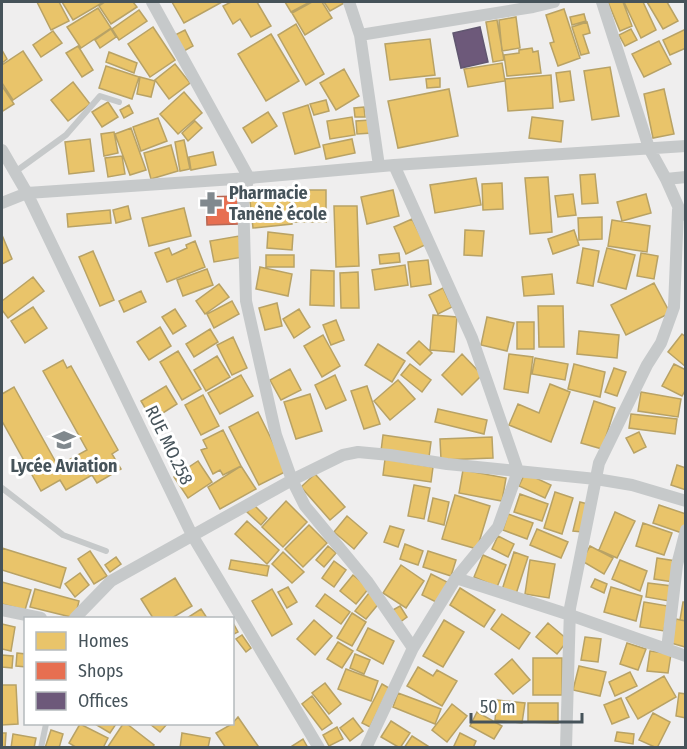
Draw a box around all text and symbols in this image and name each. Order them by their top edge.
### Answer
place label: Pharmacie Tanènè école [229,182,327,225]
pharmacy icon: Pharmacie Tanènè école [198,190,224,216]
street label: RUE MO.258 [140,402,198,488]
school or university icon: Lycée Aviation [51,427,77,453]
place label: Lycée Aviation [11,455,117,477]
legend [24,617,234,725]
text: Homes [78,630,129,652]
text: Shops [78,660,123,682]
scale bar [471,686,582,724]
text: Offices [78,690,128,712]
text: 50 m [480,696,516,718]

